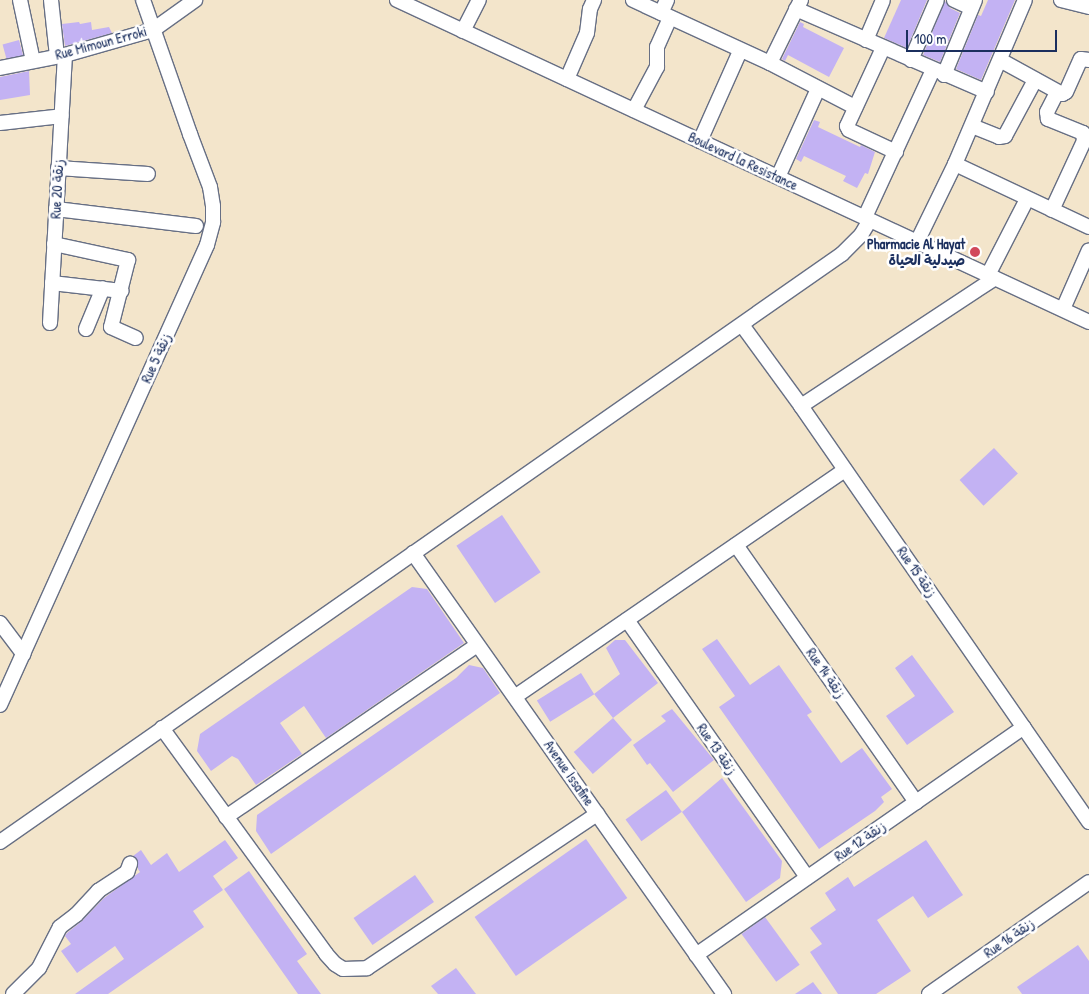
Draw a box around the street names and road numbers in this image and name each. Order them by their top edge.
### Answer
street label: Rue Mimoun Erroki [53,23,149,63]
street label: Boulevard la Resistance [686,128,800,194]
street label: Rue 20 زنقة [47,159,67,219]
street label: Rue 5 زنقة [138,330,174,386]
street label: Rue 15 زنقة [894,543,940,601]
street label: Rue 14 زنقة [803,645,849,701]
street label: Rue 13 زنقة [693,720,741,778]
street label: Avenue Issafine [540,737,598,809]
street label: Rue 12 زنقة [831,817,889,865]
street label: Rue 16 زنقة [981,915,1037,961]

